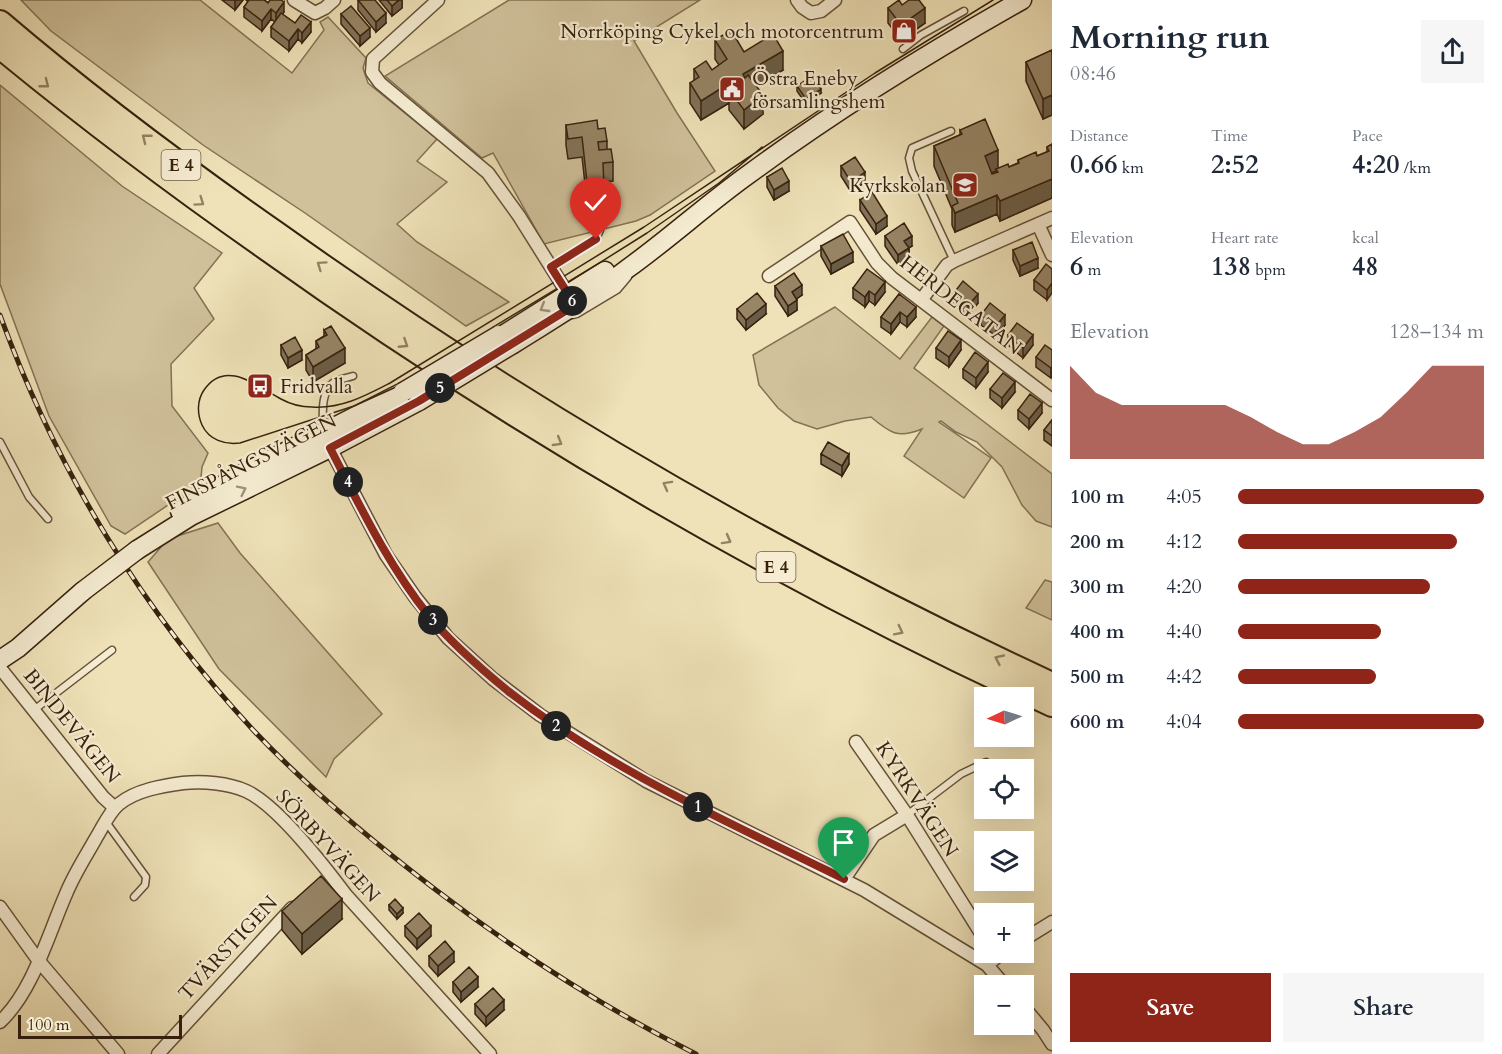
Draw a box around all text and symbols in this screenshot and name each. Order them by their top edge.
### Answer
text: Morning run [1070,15,1270,60]
shop icon: Norrköping Cykel och motorcentrum [889,16,919,46]
place label: Norrköping Cykel och motorcentrum [560,18,884,45]
button: share [1421,20,1484,83]
text: 08:46 [1070,60,1116,87]
place label: Östra Eneby församlingshem [752,65,885,115]
public building icon: Östra Eneby församlingshem [717,74,747,104]
one-way arrow [39,76,50,87]
text: Distance [1070,125,1128,147]
text: Time [1211,125,1248,147]
text: Pace [1352,125,1383,147]
one-way arrow [142,134,153,145]
text: 0.66 [1070,147,1118,182]
text: 2:52 [1211,147,1259,182]
text: 4:20 [1352,147,1400,182]
road number: E 4 [162,150,201,180]
text: km [1118,157,1144,179]
text: /km [1400,157,1431,179]
school or university icon: Kyrkskolan [950,170,980,200]
place label: Kyrkskolan [849,172,947,199]
pin [570,177,621,239]
icon: check [579,186,612,219]
one-way arrow [194,195,205,206]
text: Elevation [1070,227,1134,249]
text: Heart rate [1211,227,1279,249]
text: kcal [1352,227,1379,249]
street label: HERDEGATAN [895,249,1027,361]
text: 6 [1070,249,1083,284]
text: 138 [1211,249,1251,284]
text: 48 [1352,249,1379,284]
text: m [1083,259,1101,281]
text: bpm [1251,259,1286,281]
one-way arrow [316,261,327,272]
pin: 6 [557,286,587,316]
text: 6 [568,290,576,312]
one-way arrow [540,301,550,313]
text: Elevation [1070,318,1149,345]
text: 128–134 m [1389,318,1484,345]
one-way arrow [397,337,408,348]
bus stop icon: Fridvalla [245,371,275,401]
place label: Fridvalla [280,373,353,400]
pin: 5 [425,373,455,403]
text: 5 [436,377,444,399]
street label: FINSPÅNGSVÄGEN [161,407,341,517]
one-way arrow [552,435,562,446]
pin: 4 [333,467,363,497]
text: 4 [344,471,352,493]
one-way arrow [662,481,673,492]
text: 100 m [1070,483,1125,510]
text: 4:05 [1166,483,1202,510]
one-way arrow [236,486,247,498]
text: 200 m [1070,528,1125,555]
text: 4:12 [1166,528,1202,555]
one-way arrow [721,533,731,544]
road number: E 4 [756,552,796,582]
text: 300 m [1070,573,1125,600]
text: 4:20 [1166,573,1202,600]
pin: 3 [418,605,448,635]
text: 3 [429,609,437,631]
text: 400 m [1070,618,1125,645]
text: 4:40 [1166,618,1202,645]
one-way arrow [893,624,903,635]
one-way arrow [994,655,1005,667]
street label: BINDEVÄGEN [17,663,127,789]
text: 500 m [1070,663,1125,690]
text: 4:42 [1166,663,1202,690]
north arrow [974,687,1034,747]
map controls [974,687,1034,1035]
text: 600 m [1070,708,1125,735]
text: 4:04 [1166,708,1202,735]
pin: 2 [541,711,571,741]
text: 2 [552,715,560,737]
street label: KYRKVÄGEN [870,736,964,862]
button: locate [974,759,1034,819]
street label: SÖRBYVÄGEN [270,784,386,908]
pin: 1 [683,792,713,822]
text: 1 [694,796,702,818]
pin [818,817,869,879]
icon: arrive [827,826,860,859]
button: layers [974,831,1034,891]
street label: TVÄRSTIGEN [172,890,284,1006]
button: + [974,903,1034,963]
button: Save [1070,973,1271,1042]
button: Share [1283,973,1484,1042]
button: − [974,975,1034,1035]
scale bar [18,1012,182,1040]
text: 100 m [27,1014,69,1036]

